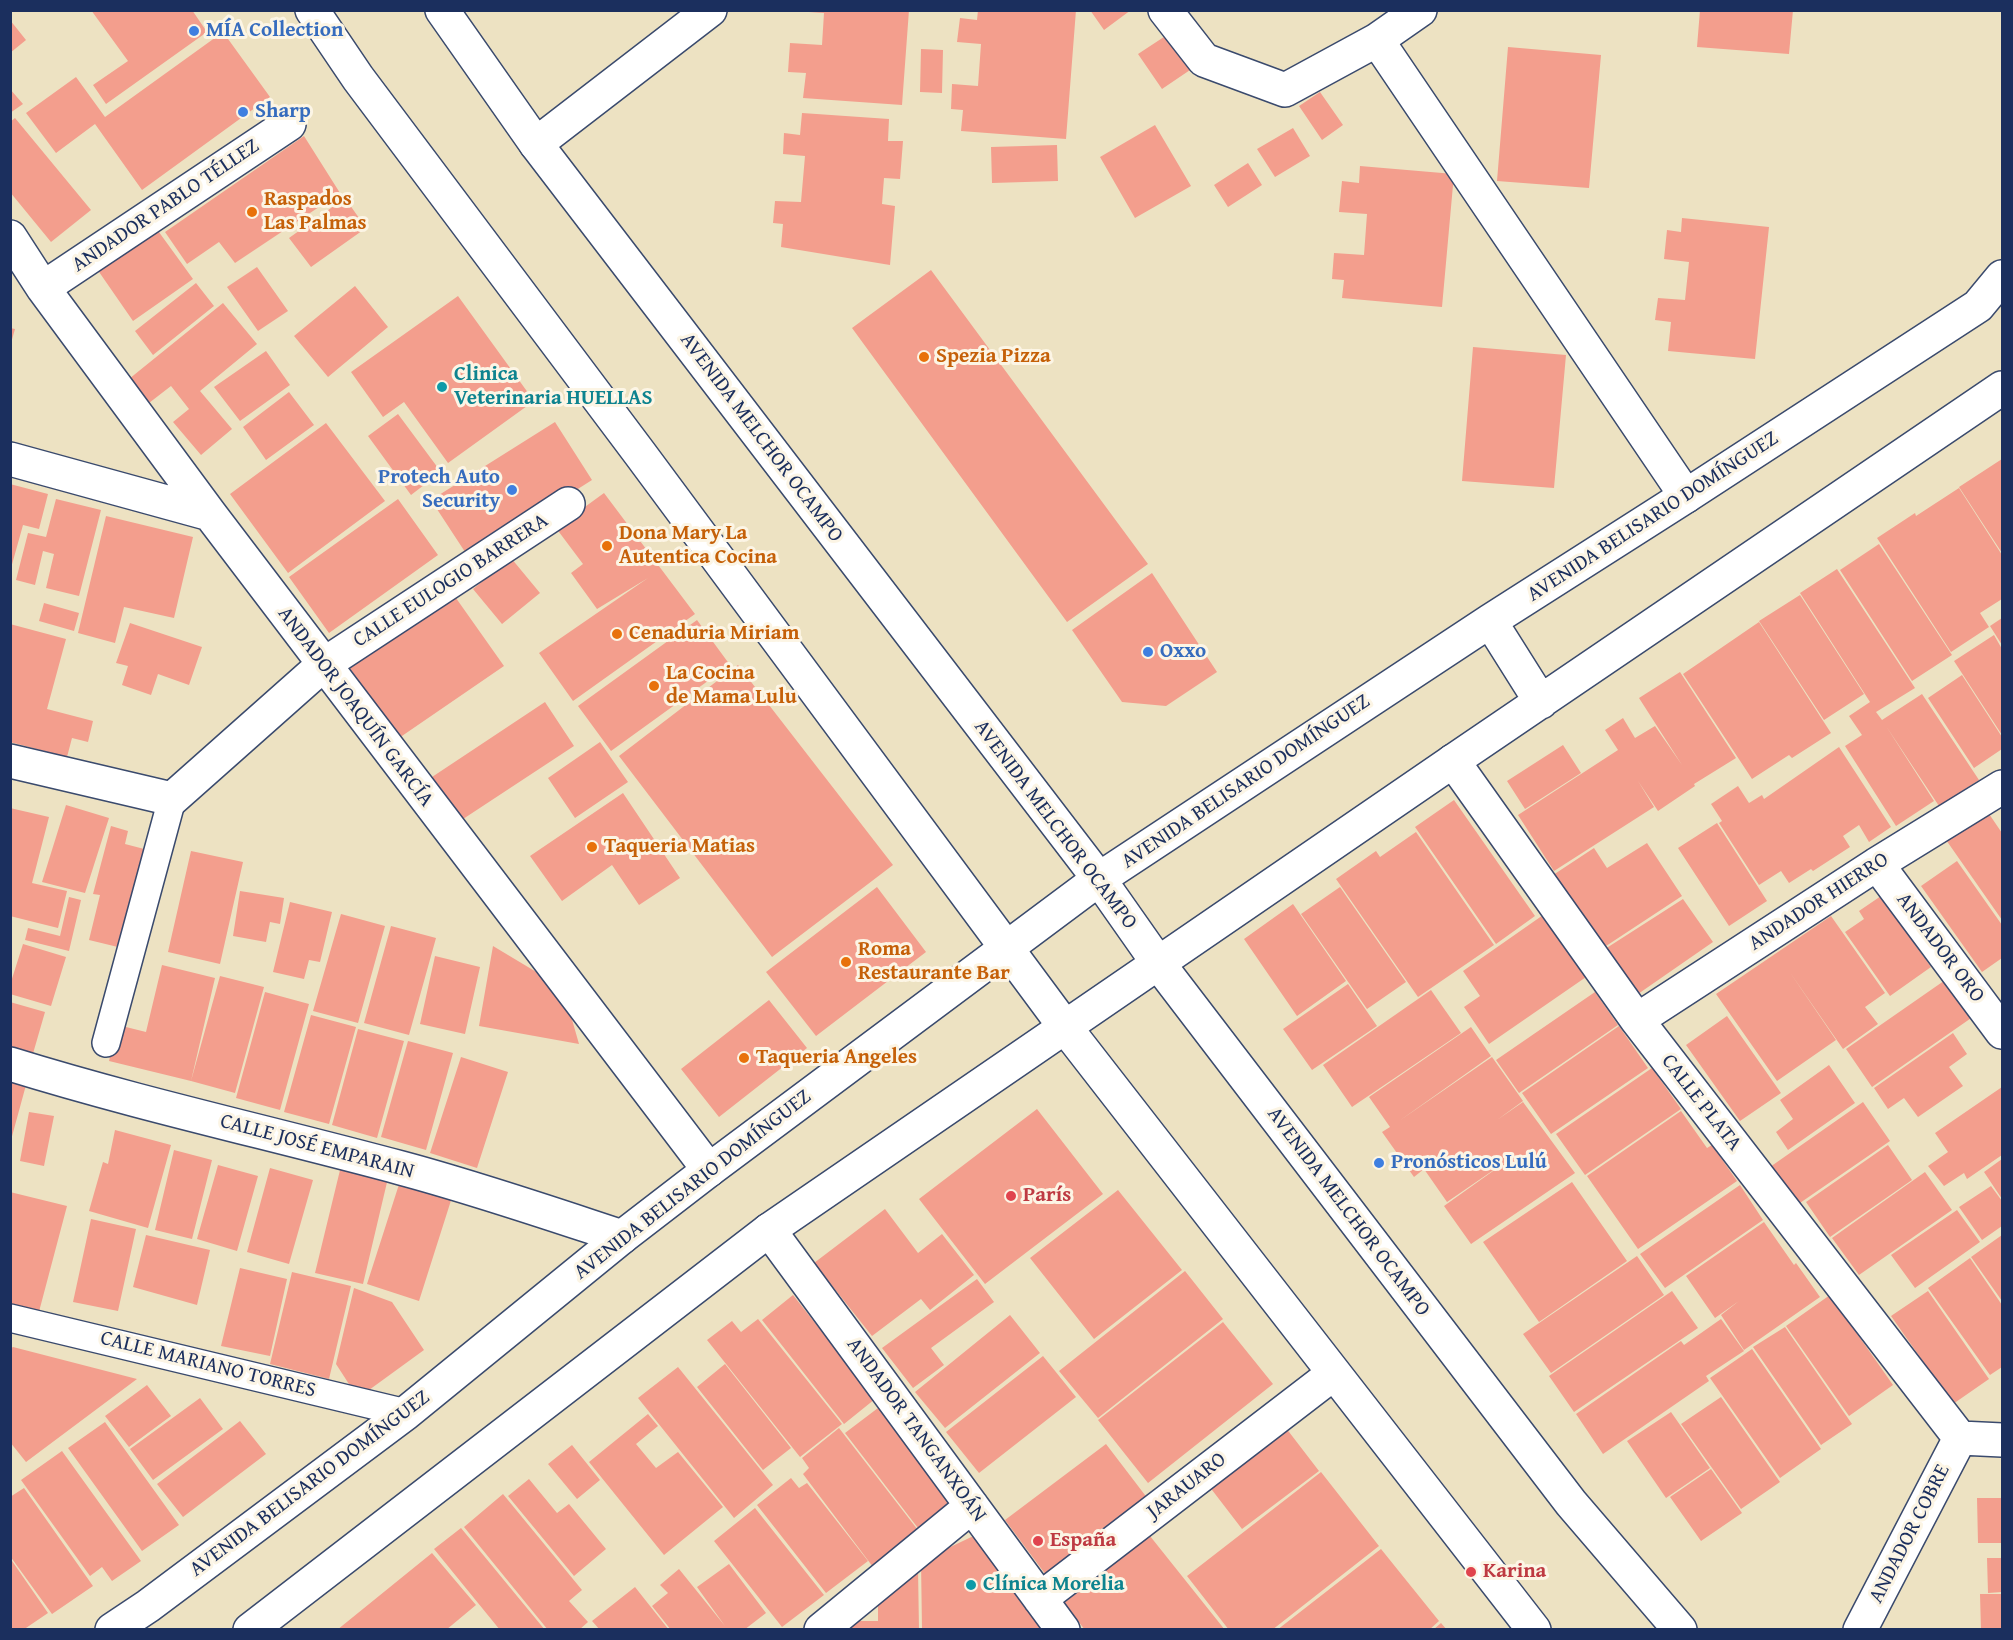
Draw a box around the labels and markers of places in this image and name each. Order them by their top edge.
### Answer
place label: MÍA Collection [206,18,343,44]
marker: MÍA Collection [187,24,201,38]
place label: Sharp [255,99,311,125]
marker: Sharp [236,105,250,119]
place label: Raspados Las Palmas [264,187,367,237]
marker: Raspados Las Palmas [245,205,259,219]
place label: Spezia Pizza [936,344,1051,370]
marker: Spezia Pizza [917,350,931,364]
place label: Clinica Veterinaria HUELLAS [454,362,652,412]
marker: Clinica Veterinaria HUELLAS [435,380,449,394]
place label: Protech Auto Security [378,465,500,515]
marker: Protech Auto Security [505,483,519,497]
place label: Dona Mary La Autentica Cocina [619,521,777,571]
marker: Dona Mary La Autentica Cocina [600,539,614,553]
place label: Cenaduria Miriam [629,621,800,647]
marker: Cenaduria Miriam [610,627,624,641]
place label: Oxxo [1160,639,1206,665]
marker: Oxxo [1141,645,1155,659]
place label: La Cocina de Mama Lulu [666,661,797,711]
marker: La Cocina de Mama Lulu [647,679,661,693]
place label: Taqueria Matias [604,834,755,860]
marker: Taqueria Matias [585,840,599,854]
place label: Roma Restaurante Bar [858,937,1010,987]
marker: Roma Restaurante Bar [839,955,853,969]
place label: Taqueria Angeles [756,1045,917,1071]
marker: Taqueria Angeles [737,1051,751,1065]
place label: Pronósticos Lulú [1391,1150,1547,1176]
marker: Pronósticos Lulú [1372,1156,1386,1170]
place label: París [1023,1183,1071,1209]
marker: París [1004,1189,1018,1203]
place label: España [1050,1528,1116,1554]
marker: España [1031,1534,1045,1548]
place label: Karina [1483,1559,1546,1585]
marker: Karina [1464,1565,1478,1579]
place label: Clínica Morelia [983,1572,1125,1598]
marker: Clínica Morelia [964,1578,978,1592]

